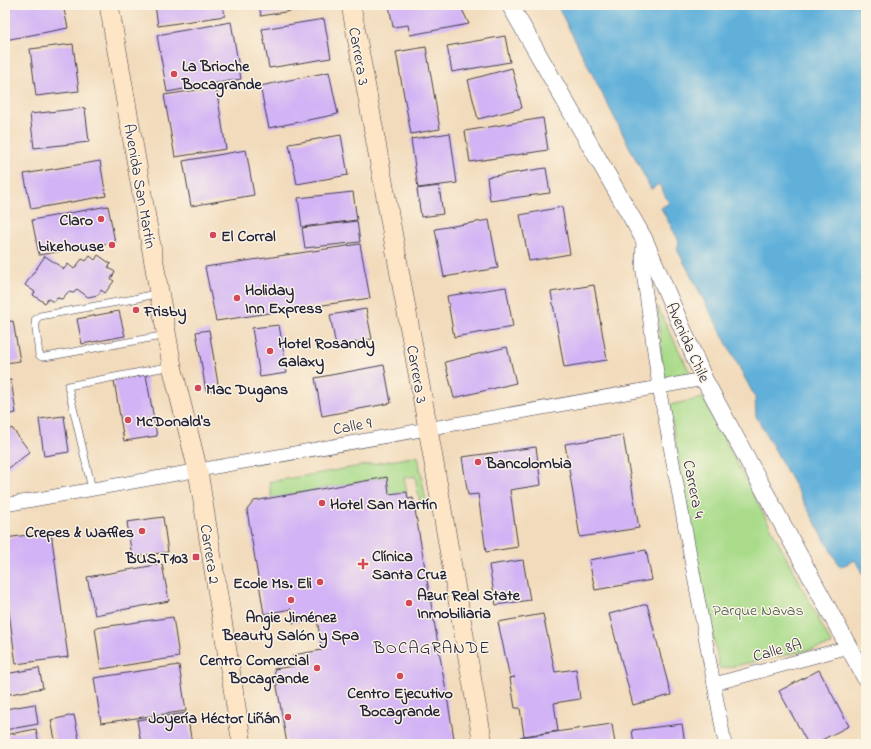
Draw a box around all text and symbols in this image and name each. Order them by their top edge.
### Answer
street label: Carrera 3 [341,25,375,87]
place label: La Brioche Bocagrande [181,55,263,98]
marker: La Brioche Bocagrande [169,69,179,79]
street label: Avenida San Martín [116,122,162,251]
place label: Claro [60,209,93,233]
marker: Claro [96,214,106,224]
place label: El Corral [221,225,276,249]
marker: El Corral [208,230,218,240]
place label: bikehouse [38,235,105,259]
marker: bikehouse [107,240,117,250]
place label: Holiday Inn Express [245,279,323,321]
marker: Holiday Inn Express [232,293,242,303]
street label: Avenida Chile [659,299,716,387]
place label: Frisby [143,300,187,325]
marker: Frisby [131,305,141,315]
place label: Hotel Rosandy Galaxy [278,332,375,375]
street label: Carrera 3 [399,343,433,405]
marker: Hotel Rosandy Galaxy [265,346,275,356]
place label: Mac Dugans [206,378,288,403]
marker: Mac Dugans [193,383,203,393]
place label: McDonald's [136,410,211,434]
street label: Calle 9 [331,412,374,442]
marker: McDonald's [123,415,133,425]
place label: Bancolombia [485,452,572,476]
marker: Bancolombia [473,457,483,467]
street label: Carrera 4 [676,458,710,521]
place label: Hotel San Martín [330,493,437,517]
marker: Hotel San Martín [317,498,327,508]
place label: Crepes & Waffles [25,521,134,545]
street label: Carrera 2 [192,523,226,586]
marker: Crepes & Waffles [137,526,147,536]
place label: Clínica Santa Cruz [372,545,448,587]
place label: BUS.T103 [125,547,188,571]
marker: BUS.T103 [191,552,201,562]
marker: Clínica Santa Cruz [357,558,369,570]
place label: Ecole Ms. Eli [233,572,312,596]
marker: Ecole Ms. Eli [315,577,325,587]
place label: Azur Real State Inmobiliaria [417,584,521,626]
marker: Angie Jiménez Beauty Salón y Spa [286,595,296,605]
marker: Azur Real State Inmobiliaria [404,598,414,608]
park label: Parque Navas [712,599,804,623]
place label: Angie Jiménez Beauty Salón y Spa [222,606,359,649]
street label: Calle 8A [750,633,805,669]
district label: BOCAGRANDE [372,636,491,661]
place label: Centro Comercial Bocagrande [200,649,310,692]
marker: Centro Comercial Bocagrande [312,663,322,673]
marker: Centro Ejecutivo Bocagrande [395,671,405,681]
place label: Centro Ejecutivo Bocagrande [347,682,453,725]
place label: Joyería Héctor Liñán [148,707,280,732]
marker: Joyería Héctor Liñán [283,712,293,722]

